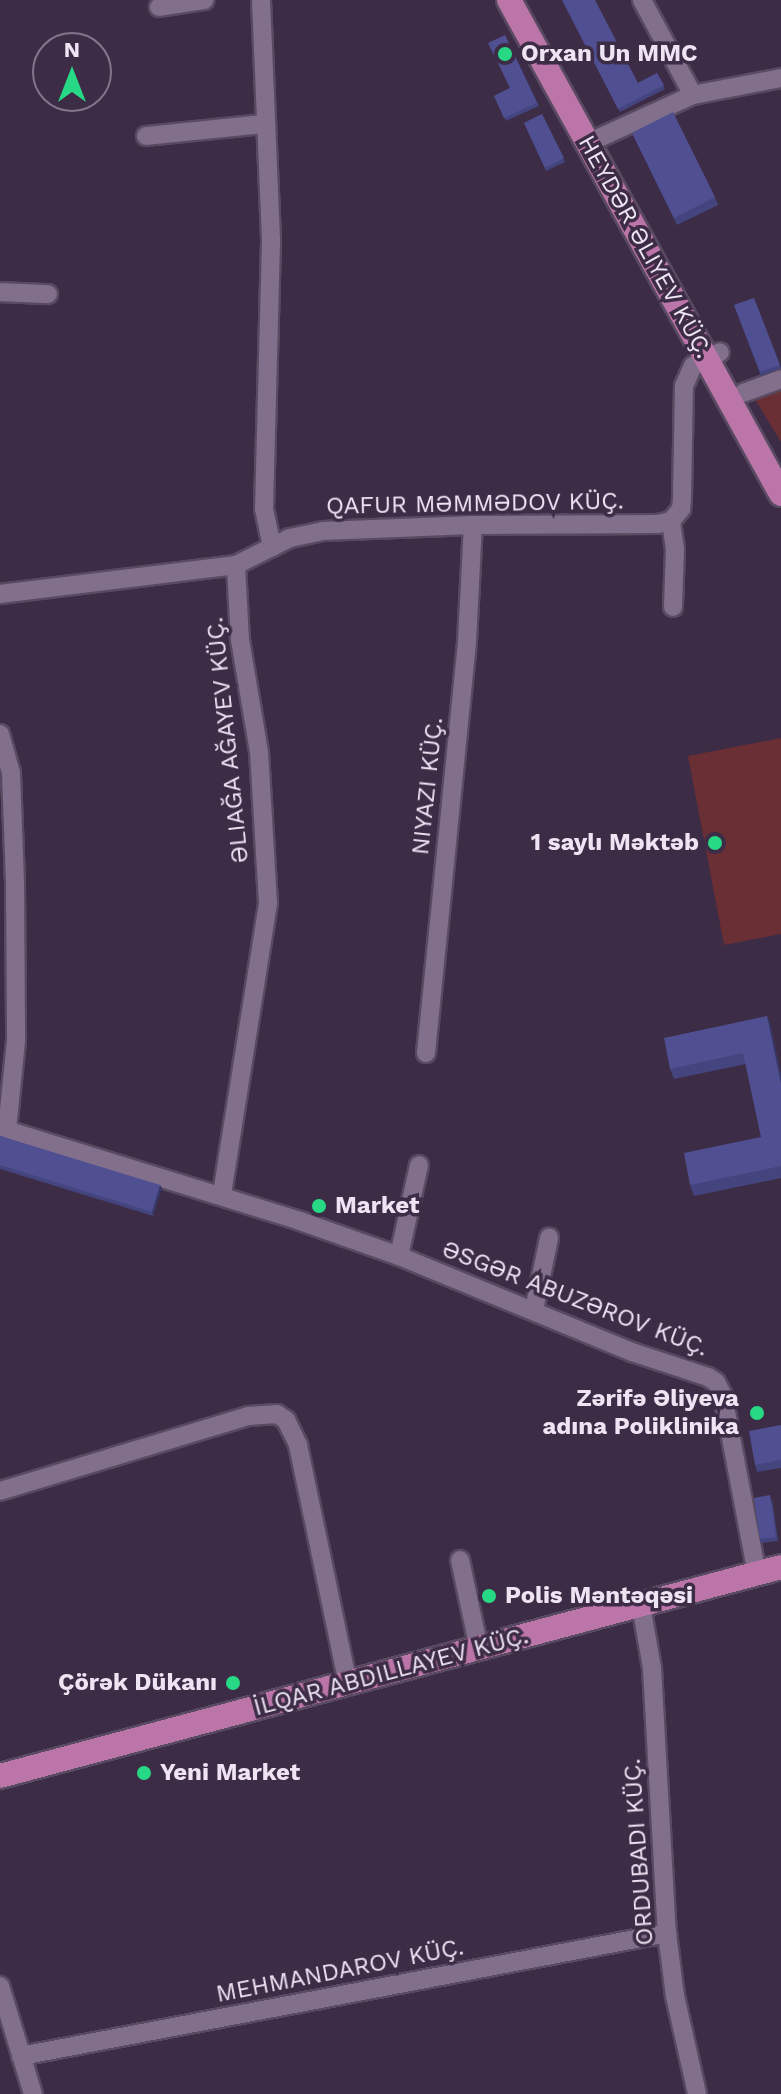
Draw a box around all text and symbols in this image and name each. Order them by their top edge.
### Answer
north arrow [32,32,112,112]
text: N [64,37,80,62]
place label: Orxan Un MMC [521,40,697,68]
marker: Orxan Un MMC [496,45,514,63]
street label: HEYDƏR ƏLIYEV KÜÇ. [572,130,718,364]
street label: QAFUR MƏMMƏDOV KÜÇ. [325,487,625,521]
street label: ƏLIAĞA AĞAYEV KÜÇ. [201,614,255,866]
street label: NIYAZI KÜÇ. [406,716,450,856]
place label: 1 saylı Məktəb [531,829,699,857]
marker: 1 saylı Məktəb [706,834,724,852]
place label: Market [335,1192,420,1220]
marker: Market [310,1197,328,1215]
street label: ƏSGƏR ABUZƏROV KÜÇ. [437,1235,713,1363]
place label: Zərifə Əliyeva adına Poliklinika [542,1385,739,1441]
marker: Zərifə Əliyeva adına Poliklinika [746,1402,768,1424]
place label: Polis Məntəqəsi [505,1582,693,1610]
marker: Polis Məntəqəsi [480,1587,498,1605]
street label: İLQAR ABDILLAYEV KÜÇ. [250,1621,532,1723]
place label: Çörək Dükanı [58,1669,217,1697]
marker: Çörək Dükanı [224,1674,242,1692]
street label: ORDUBADI KÜÇ. [618,1758,660,1946]
place label: Yeni Market [160,1759,300,1787]
marker: Yeni Market [135,1764,153,1782]
street label: MEHMANDAROV KÜÇ. [213,1933,467,2009]

